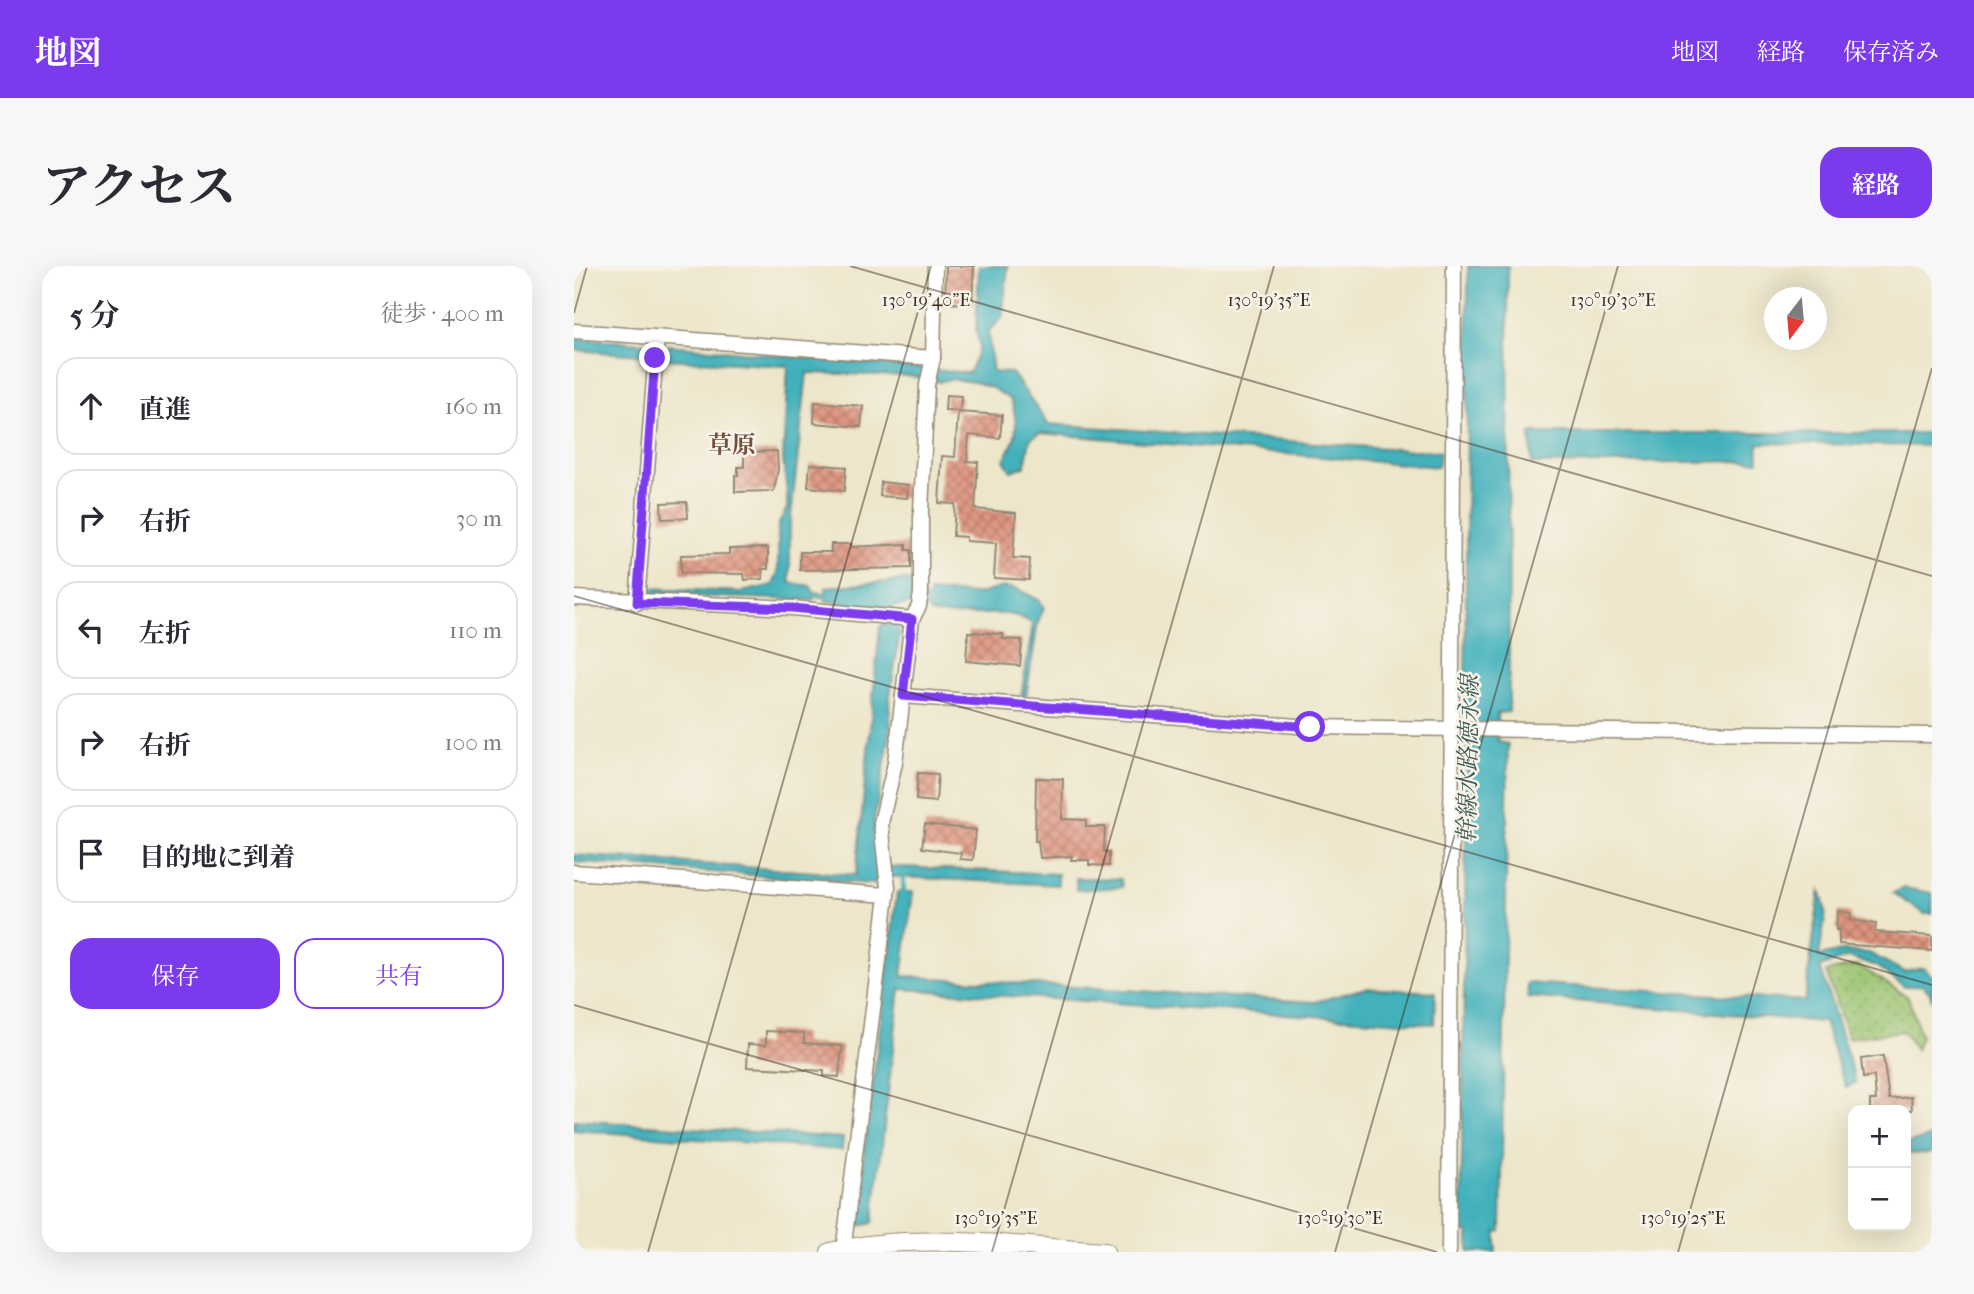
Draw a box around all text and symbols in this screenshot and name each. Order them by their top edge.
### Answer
text: 地図 [35,34,101,73]
text: 地図 [1671,38,1719,66]
text: 経路 [1757,38,1805,66]
text: 保存済み [1843,38,1939,66]
button: 経路 [1820,147,1932,218]
text: アクセス [42,158,237,216]
north arrow [1764,287,1827,350]
text: 130°19'40"E [882,290,970,311]
text: 130°19'35"E [1227,290,1311,311]
text: 130°19'30"E [1570,290,1656,311]
text: 5 分 [70,298,119,333]
text: 徒歩 · 400 m [380,300,504,327]
route end [639,342,670,373]
icon: ahead [72,387,110,425]
text: 160 m [445,393,502,420]
text: 直進 [139,394,191,425]
district label: 草原 [708,431,756,459]
icon: right [72,499,110,537]
text: 30 m [456,505,502,532]
text: 右折 [139,506,191,537]
icon: left [72,611,110,649]
text: 110 m [449,617,502,644]
text: 左折 [139,618,191,649]
water label: 幹線水路徳永線 [1453,672,1484,843]
route start [1294,711,1325,742]
icon: right [72,723,110,761]
text: 100 m [444,729,502,756]
text: 右折 [139,730,191,761]
icon: arrive [72,835,110,873]
text: 目的地に到着 [139,842,295,873]
button: 保存 [70,938,280,1009]
button: 共有 [294,938,504,1009]
map controls [1848,1105,1911,1231]
button: + [1848,1105,1911,1168]
button: − [1848,1168,1911,1231]
text: 130°19'35"E [954,1208,1038,1229]
text: 130°19'30"E [1297,1208,1383,1229]
text: 130°19'25"E [1640,1208,1726,1229]

